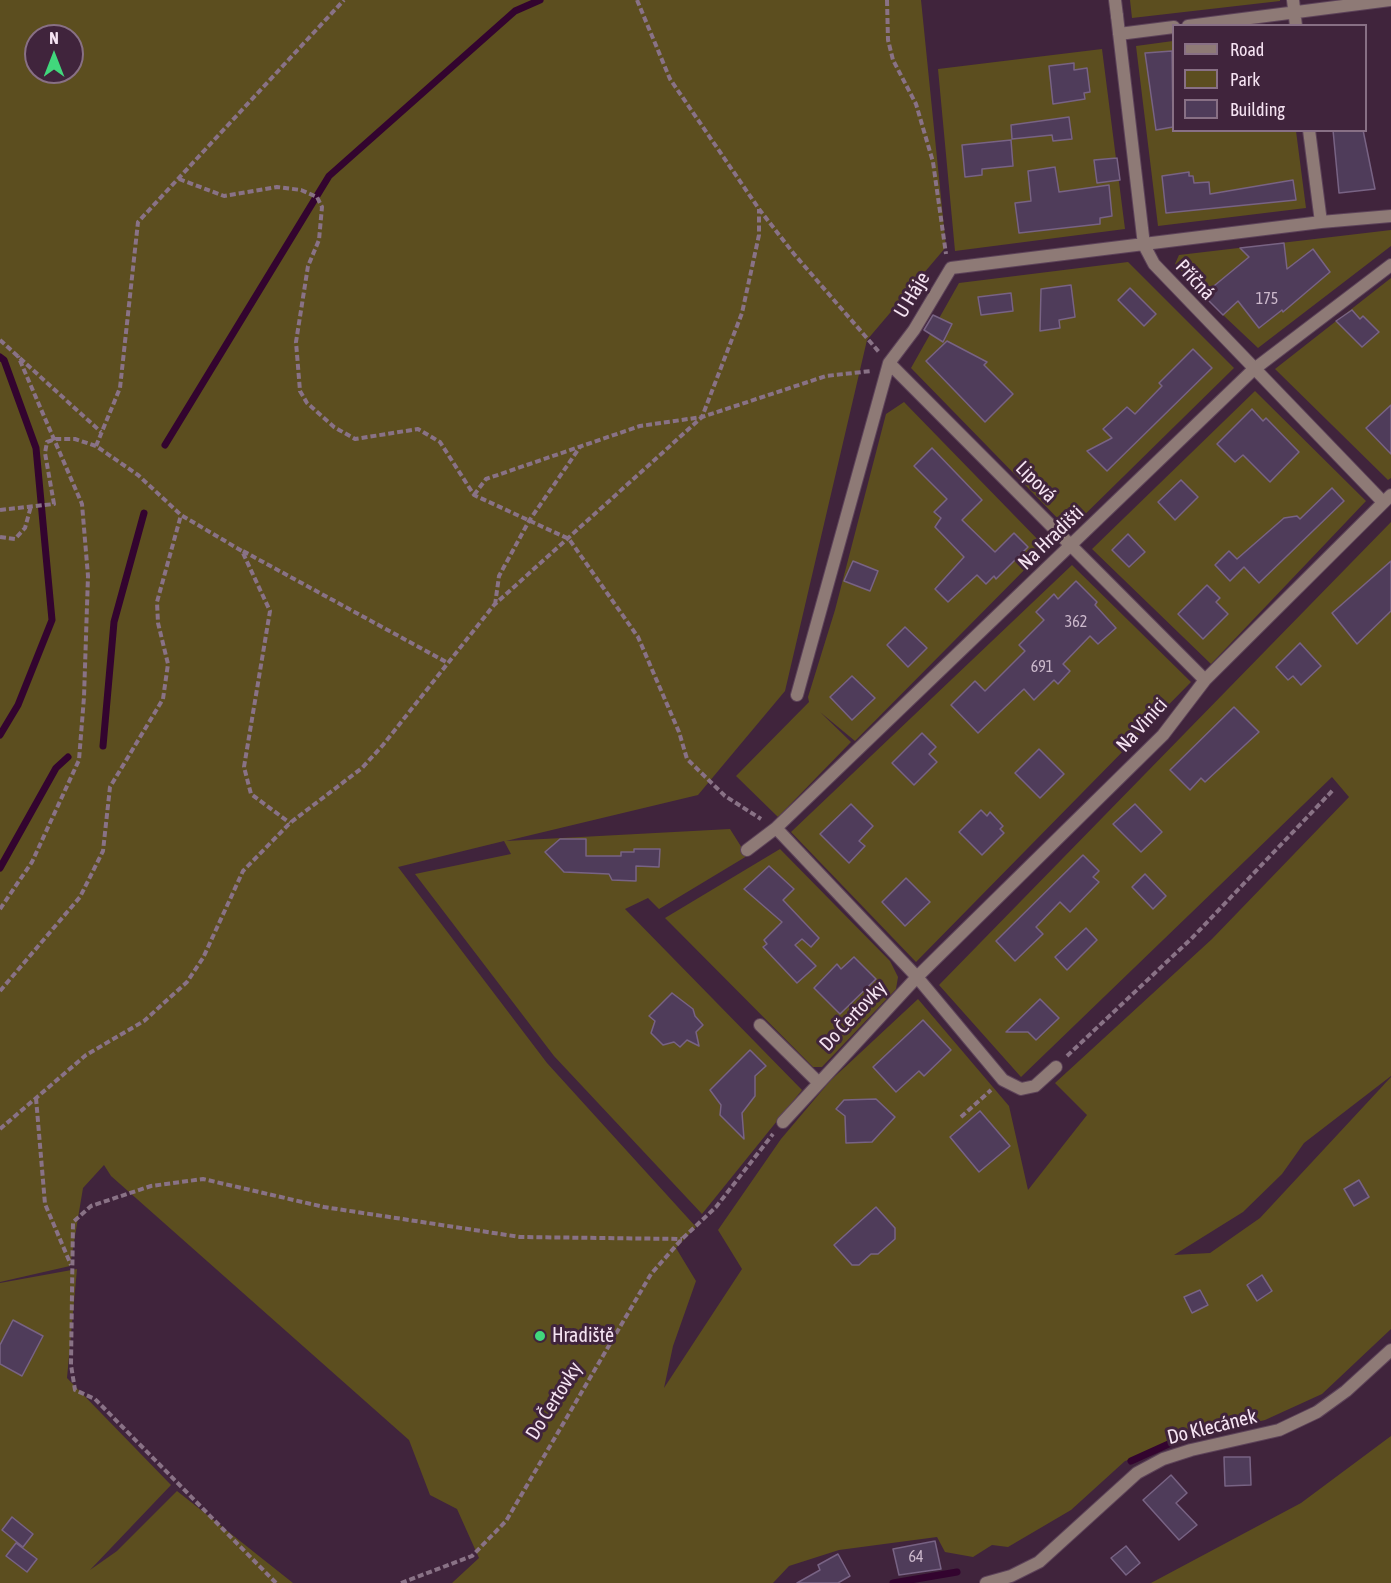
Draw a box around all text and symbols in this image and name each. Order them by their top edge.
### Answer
north arrow [24,24,84,84]
legend [1172,24,1367,132]
text: N [49,29,59,47]
text: Road [1230,39,1264,60]
text: Park [1230,69,1260,90]
text: Building [1230,99,1285,120]
street label: Příčná [1170,255,1220,305]
street label: U Háje [889,268,935,322]
house number: 175 [1256,289,1278,309]
street label: Lipová [1010,456,1062,508]
street label: Na Hradišti [1013,501,1089,575]
house number: 362 [1065,612,1087,632]
house number: 691 [1031,657,1053,677]
street label: Na Vinici [1111,693,1173,757]
street label: Do Čertovky [815,976,891,1056]
place label: Hradiště [552,1324,614,1348]
marker: Hradiště [533,1329,547,1343]
street label: Do Čertovky [521,1358,587,1444]
street label: Do Klecánek [1165,1404,1259,1450]
house number: 64 [908,1547,924,1567]

